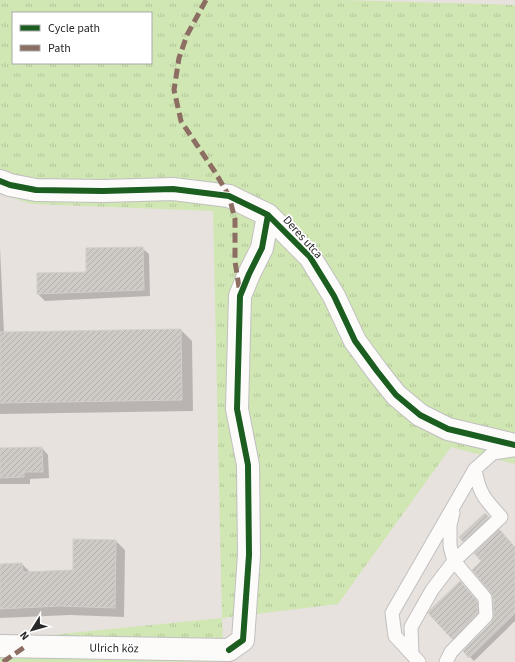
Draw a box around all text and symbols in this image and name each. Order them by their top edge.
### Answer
legend [12,12,152,64]
text: Cycle path [48,20,100,37]
text: Path [48,40,71,57]
street label: Deres utca [279,212,327,263]
north arrow [12,610,52,650]
text: N [16,628,33,643]
street label: Ulrich köz [89,640,139,657]

